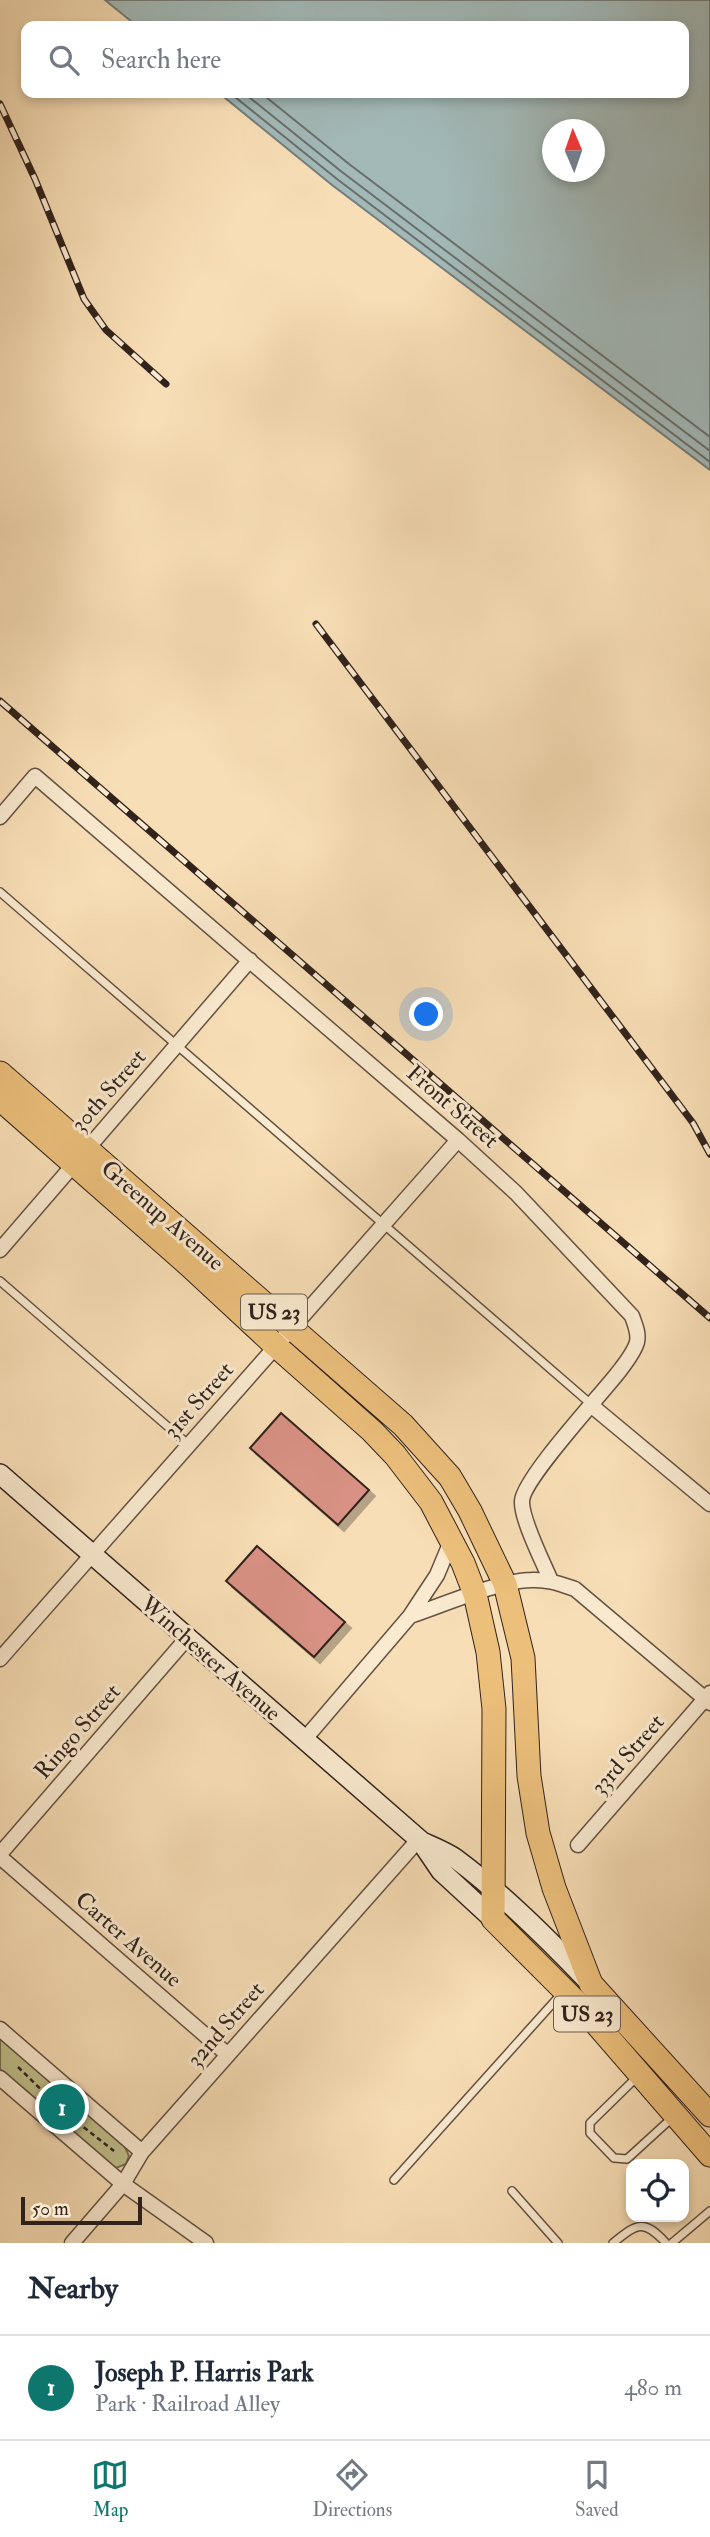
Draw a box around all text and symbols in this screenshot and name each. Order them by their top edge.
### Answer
search box [21,21,689,98]
icon: search [45,41,83,79]
text: Search here [101,44,221,76]
north arrow [542,119,605,182]
your location [409,997,443,1031]
street label: 30th Street [64,1043,152,1138]
street label: Front Street [401,1058,505,1154]
street label: Greenup Avenue [95,1154,230,1278]
road number: US 23 [241,1294,307,1330]
street label: 31st Street [157,1356,240,1445]
street label: Winchester Avenue [134,1589,287,1728]
street label: Ringo Street [28,1678,127,1785]
street label: 33rd Street [584,1708,670,1801]
street label: Carter Avenue [69,1885,188,1994]
street label: 32nd Street [180,1976,270,2073]
road number: US 23 [554,1996,620,2032]
pin: 1 [39,2081,85,2133]
map controls [626,2159,689,2222]
button: locate [626,2159,689,2222]
scale bar [21,2194,142,2226]
text: 50 m [32,2197,69,2221]
text: Nearby [28,2270,118,2307]
text: Joseph P. Harris Park [95,2357,314,2389]
text: 1 [47,2373,55,2402]
text: 480 m [624,2373,682,2402]
text: Park · Railroad Alley [95,2389,280,2418]
tab: Map [91,2456,129,2522]
tab: Directions [312,2456,392,2522]
tab: Saved [575,2456,619,2522]

